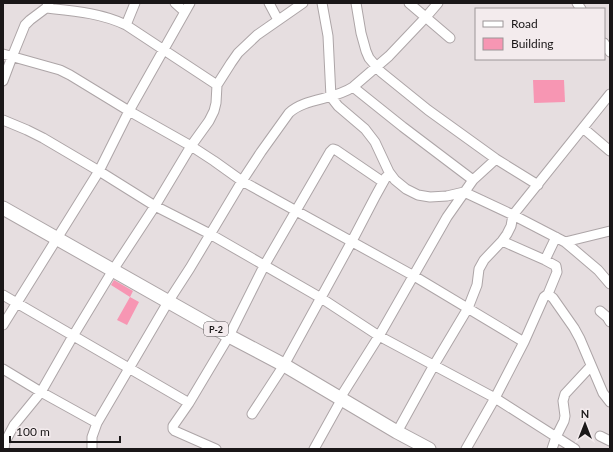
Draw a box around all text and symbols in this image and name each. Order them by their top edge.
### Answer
legend [475,8,605,60]
text: Road [511,16,538,31]
text: Building [511,36,554,51]
road number: P-2 [204,322,228,336]
north arrow [565,404,605,444]
text: N [581,407,589,420]
scale bar [10,418,120,444]
text: 100 m [16,424,50,439]

